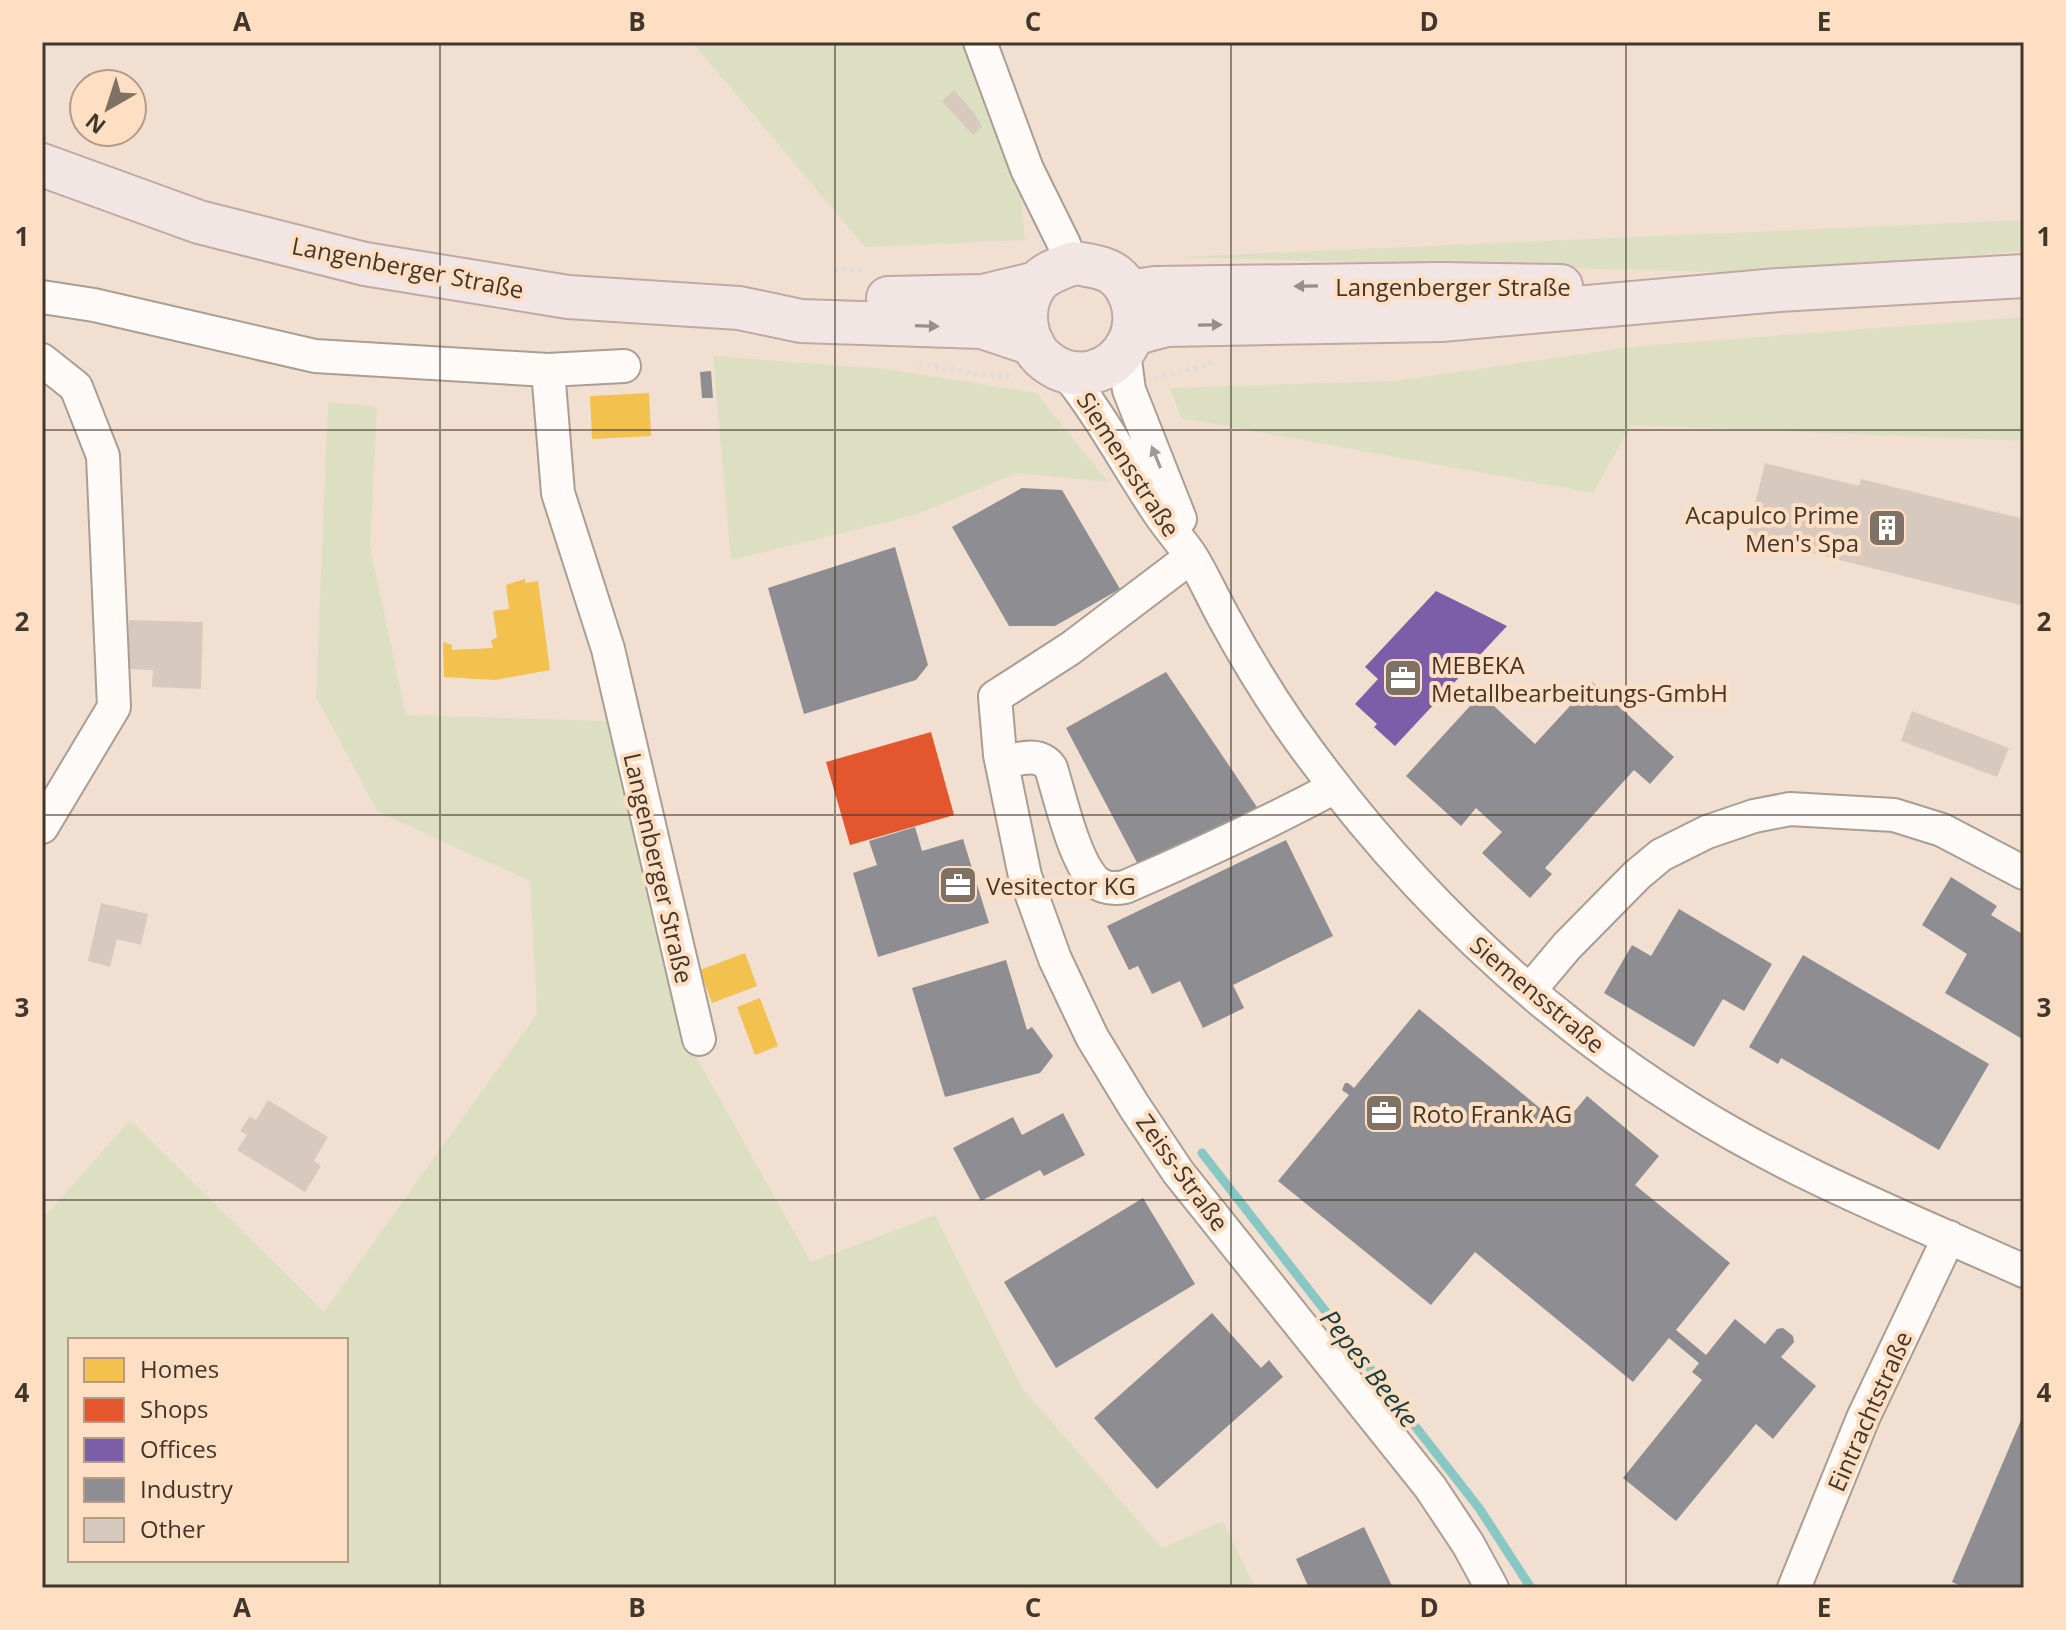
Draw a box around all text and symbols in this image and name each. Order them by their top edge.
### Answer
text: A [233,3,251,39]
text: B [628,3,646,39]
text: C [1025,3,1041,39]
text: D [1419,3,1439,39]
text: E [1817,3,1831,39]
north arrow [68,68,148,148]
text: N [78,107,111,142]
text: 1 [15,218,29,254]
text: 1 [2037,218,2051,254]
street label: Langenberger Straße [289,228,527,306]
street label: Langenberger Straße [1335,270,1571,303]
one-way arrow [1293,280,1318,292]
one-way arrow [1198,318,1223,331]
one-way arrow [915,319,940,332]
street label: Siemensstraße [1070,385,1188,543]
one-way arrow [1149,445,1162,469]
place label: Acapulco Prime Men's Spa [1685,498,1859,559]
building icon: Acapulco Prime Men's Spa [1866,507,1908,549]
text: 2 [15,603,30,639]
text: 2 [2037,603,2052,639]
place label: MEBEKA Metallbearbeitungs-GmbH [1431,648,1728,709]
office icon: MEBEKA Metallbearbeitungs-GmbH [1382,657,1424,699]
street label: Langenberger Straße [616,750,702,986]
office icon: Vesitector KG [937,864,979,906]
place label: Vesitector KG [986,869,1136,902]
street label: Siemensstraße [1464,928,1612,1060]
text: 3 [15,989,29,1025]
text: 3 [2037,989,2051,1025]
office icon: Roto Frank AG [1363,1092,1405,1134]
place label: Roto Frank AG [1412,1097,1572,1130]
street label: Zeiss-Straße [1129,1107,1237,1237]
water label: Pepes Beeke [1312,1301,1428,1435]
street label: Eintrachtstraße [1819,1326,1919,1496]
legend [68,1338,348,1562]
text: Homes [140,1352,219,1385]
text: 4 [15,1374,30,1410]
text: 4 [2037,1374,2052,1410]
text: Shops [140,1392,208,1425]
text: Offices [140,1432,217,1465]
text: Industry [140,1472,234,1505]
text: Other [140,1512,205,1545]
text: A [233,1589,251,1625]
text: B [628,1589,646,1625]
text: C [1025,1589,1041,1625]
text: D [1419,1589,1439,1625]
text: E [1817,1589,1831,1625]

